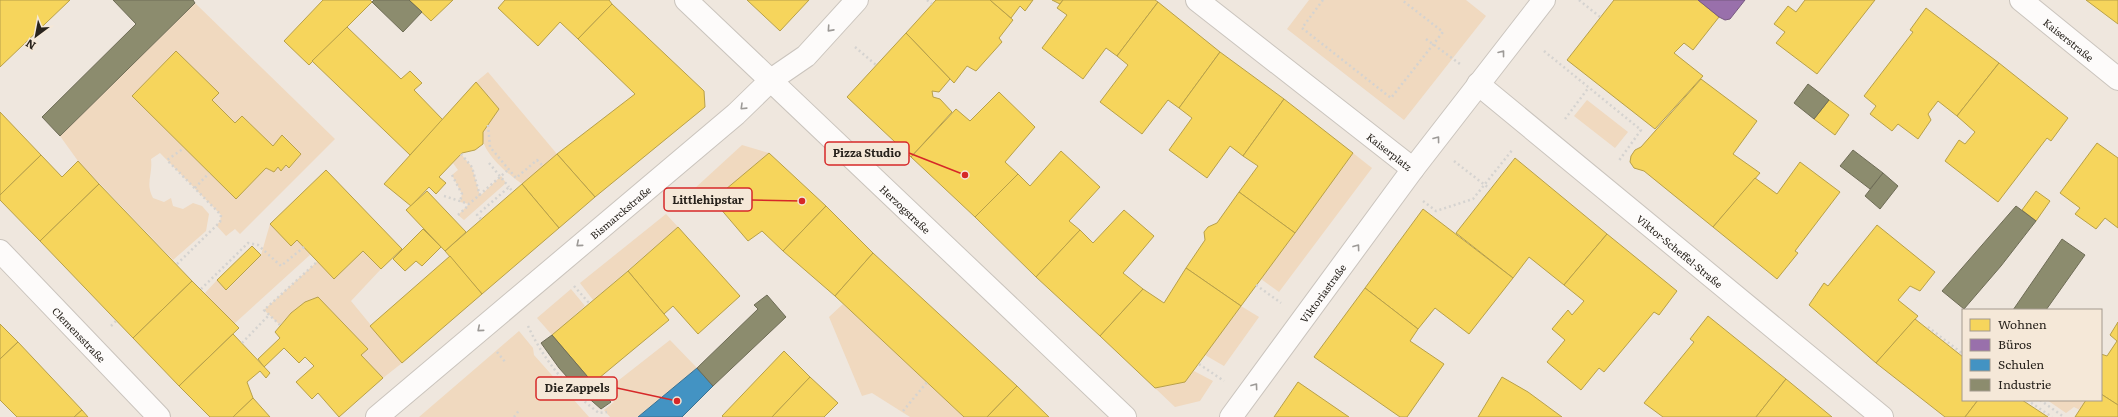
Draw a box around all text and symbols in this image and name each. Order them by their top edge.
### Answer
street label: Kaiserstraße [2041,14,2097,64]
north arrow [16,16,56,56]
one-way arrow [828,24,835,32]
text: N [22,36,38,55]
one-way arrow [1498,51,1505,58]
one-way arrow [740,102,748,110]
street label: Kaiserplatz [1364,128,1416,174]
one-way arrow [1432,136,1439,143]
callout: Pizza Studio [825,142,909,165]
text: Pizza Studio [833,144,901,160]
street label: Herzogstraße [877,181,934,236]
street label: Bismarckstraße [586,182,654,242]
callout: Littlehipstar [664,188,752,211]
text: Littlehipstar [672,191,744,207]
street label: Viktor-Scheffel-Straße [1634,211,1726,291]
one-way arrow [577,240,584,247]
one-way arrow [1352,245,1359,252]
street label: Viktoriastraße [1295,260,1349,326]
street label: Clemensstraße [49,303,110,365]
legend [1962,309,2102,401]
text: Wohnen [1998,315,2047,333]
one-way arrow [478,324,485,331]
text: Büros [1998,335,2032,353]
text: Schulen [1998,355,2044,373]
text: Industrie [1998,375,2051,393]
callout: Die Zappels [536,377,617,400]
text: Die Zappels [545,379,610,395]
one-way arrow [1250,384,1257,391]

